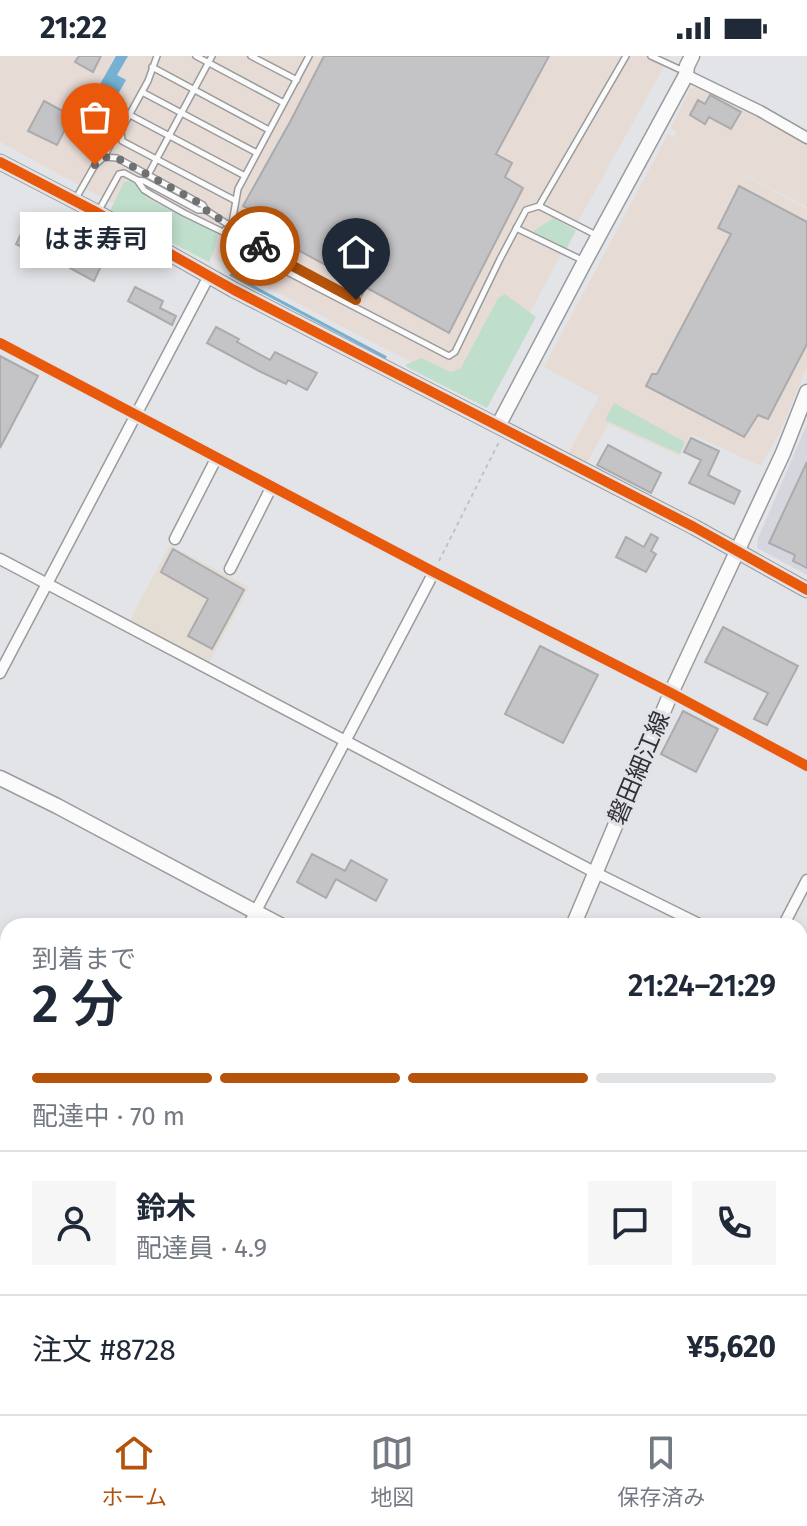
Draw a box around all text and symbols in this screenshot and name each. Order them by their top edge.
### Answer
text: 21:22 [40,10,107,46]
pin [61,83,129,165]
icon: bag [73,95,117,139]
courier [220,206,300,286]
callout: はま寿司 [19,213,171,269]
pin [322,218,390,300]
text: はま寿司 [44,224,148,255]
icon: bike [238,224,282,268]
icon: home [334,230,378,274]
street label: 磐田細江線 [603,707,675,829]
text: 到着まで [32,944,136,975]
text: 21:24–21:29 [628,968,776,1004]
text: 2 分 [32,973,123,1036]
text: 配達中 · 70 m [32,1101,185,1132]
button: person [32,1181,116,1265]
button: chat [588,1181,672,1265]
button: phone [692,1181,776,1265]
text: 鈴木 [136,1190,196,1226]
text: 配達員 · 4.9 [136,1233,267,1264]
text: ¥5,620 [687,1329,776,1365]
text: 注文 #8728 [32,1332,176,1368]
tab: ホーム [102,1431,167,1511]
tab: 地図 [370,1431,414,1511]
tab: 保存済み [617,1431,705,1511]

